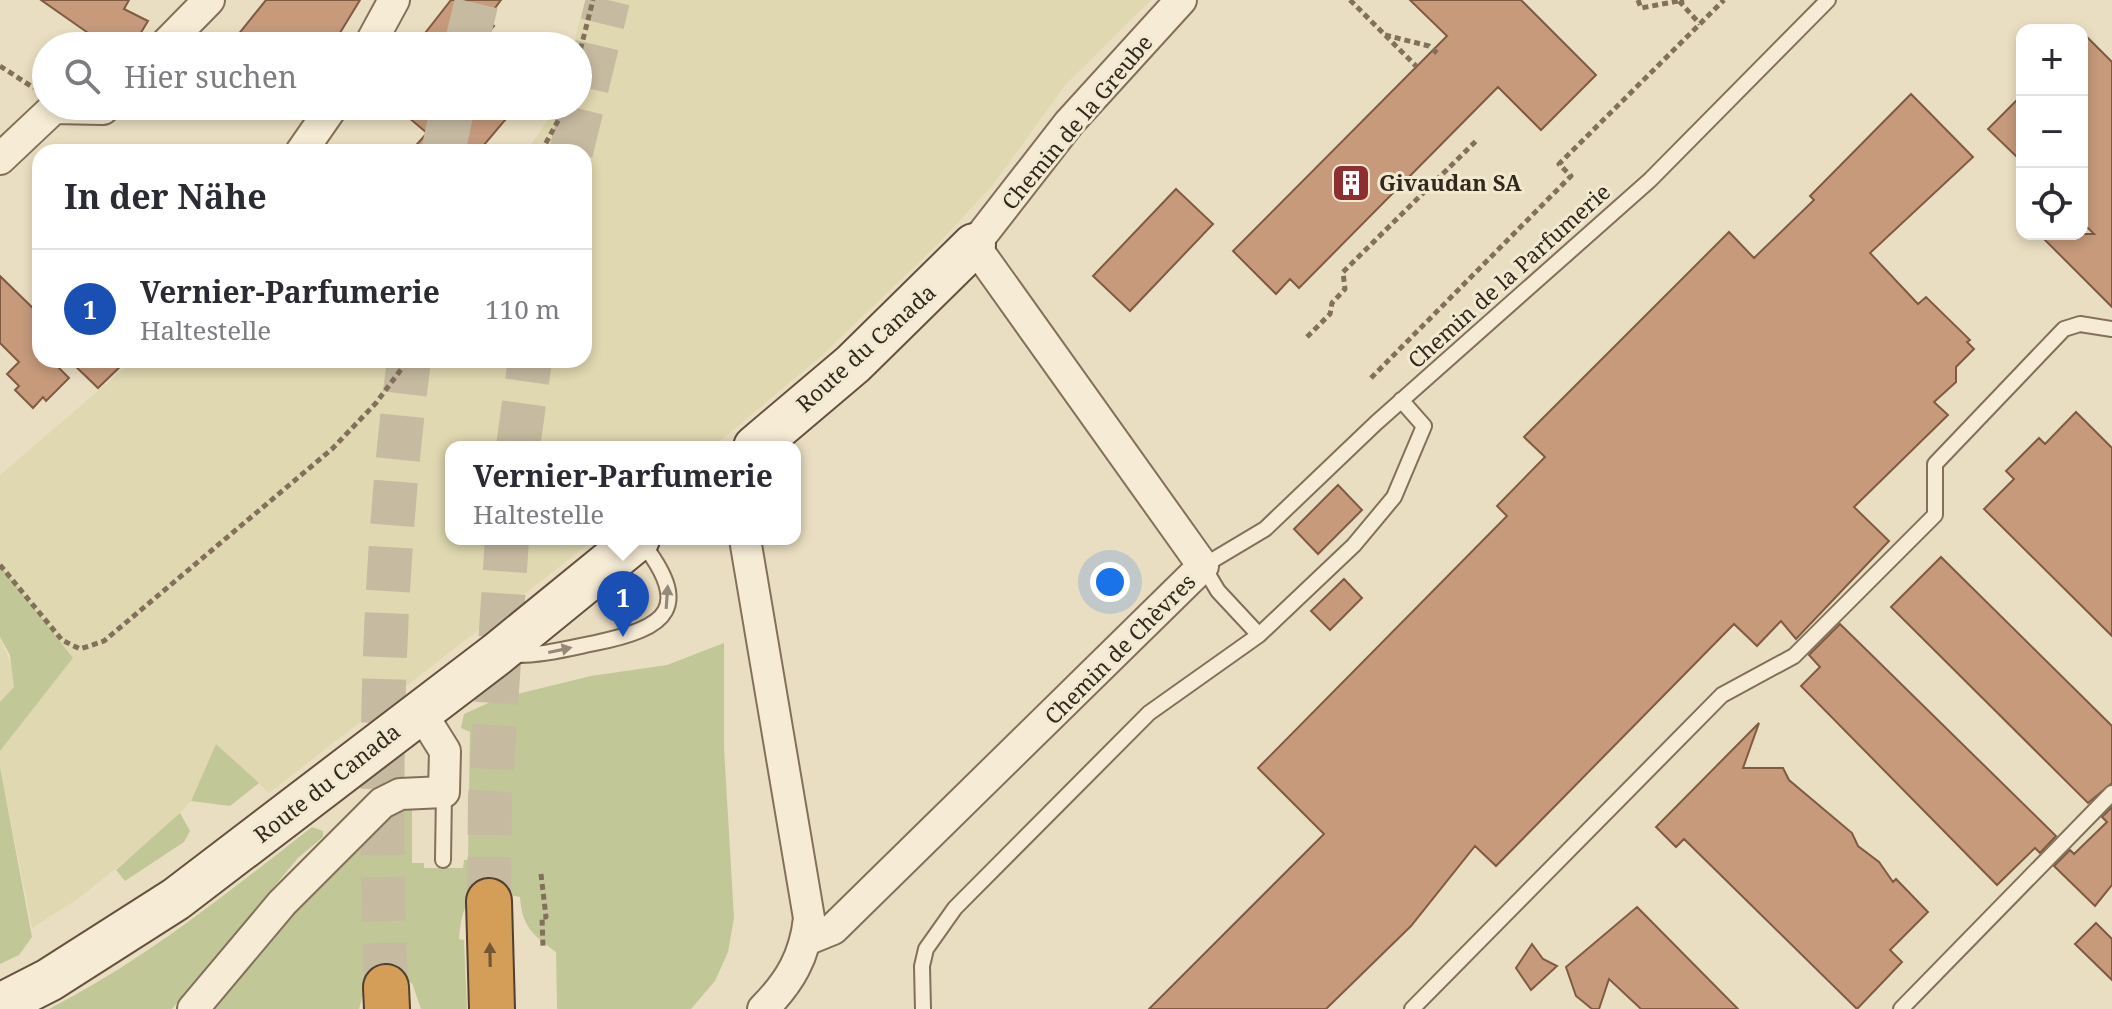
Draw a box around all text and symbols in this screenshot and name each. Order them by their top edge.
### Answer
map controls [2016,24,2088,240]
button: + [2016,24,2088,96]
street label: Chemin de la Greube [994,27,1158,215]
search box [32,32,592,120]
icon: search [60,54,104,98]
text: Hier suchen [124,56,297,97]
button: − [2016,96,2088,168]
building icon: Givaudan SA [1330,162,1372,204]
place label: Givaudan SA [1379,167,1522,197]
button: locate [2016,168,2088,240]
text: In der Nähe [64,173,267,219]
street label: Chemin de la Parfumerie [1401,176,1616,374]
text: Vernier-Parfumerie [140,271,440,312]
street label: Route du Canada [789,277,941,418]
text: 1 [83,291,97,327]
text: 110 m [485,291,560,327]
text: Haltestelle [140,312,271,348]
popup [445,441,801,545]
text: Vernier-Parfumerie [473,455,773,496]
text: Haltestelle [473,496,604,532]
your location [1090,562,1130,602]
street label: Chemin de Chèvres [1037,566,1201,730]
pin: 1 [597,571,649,637]
one-way arrow [660,583,673,609]
one-way arrow [548,643,573,656]
street label: Route du Canada [247,716,406,849]
one-way arrow [484,942,497,967]

